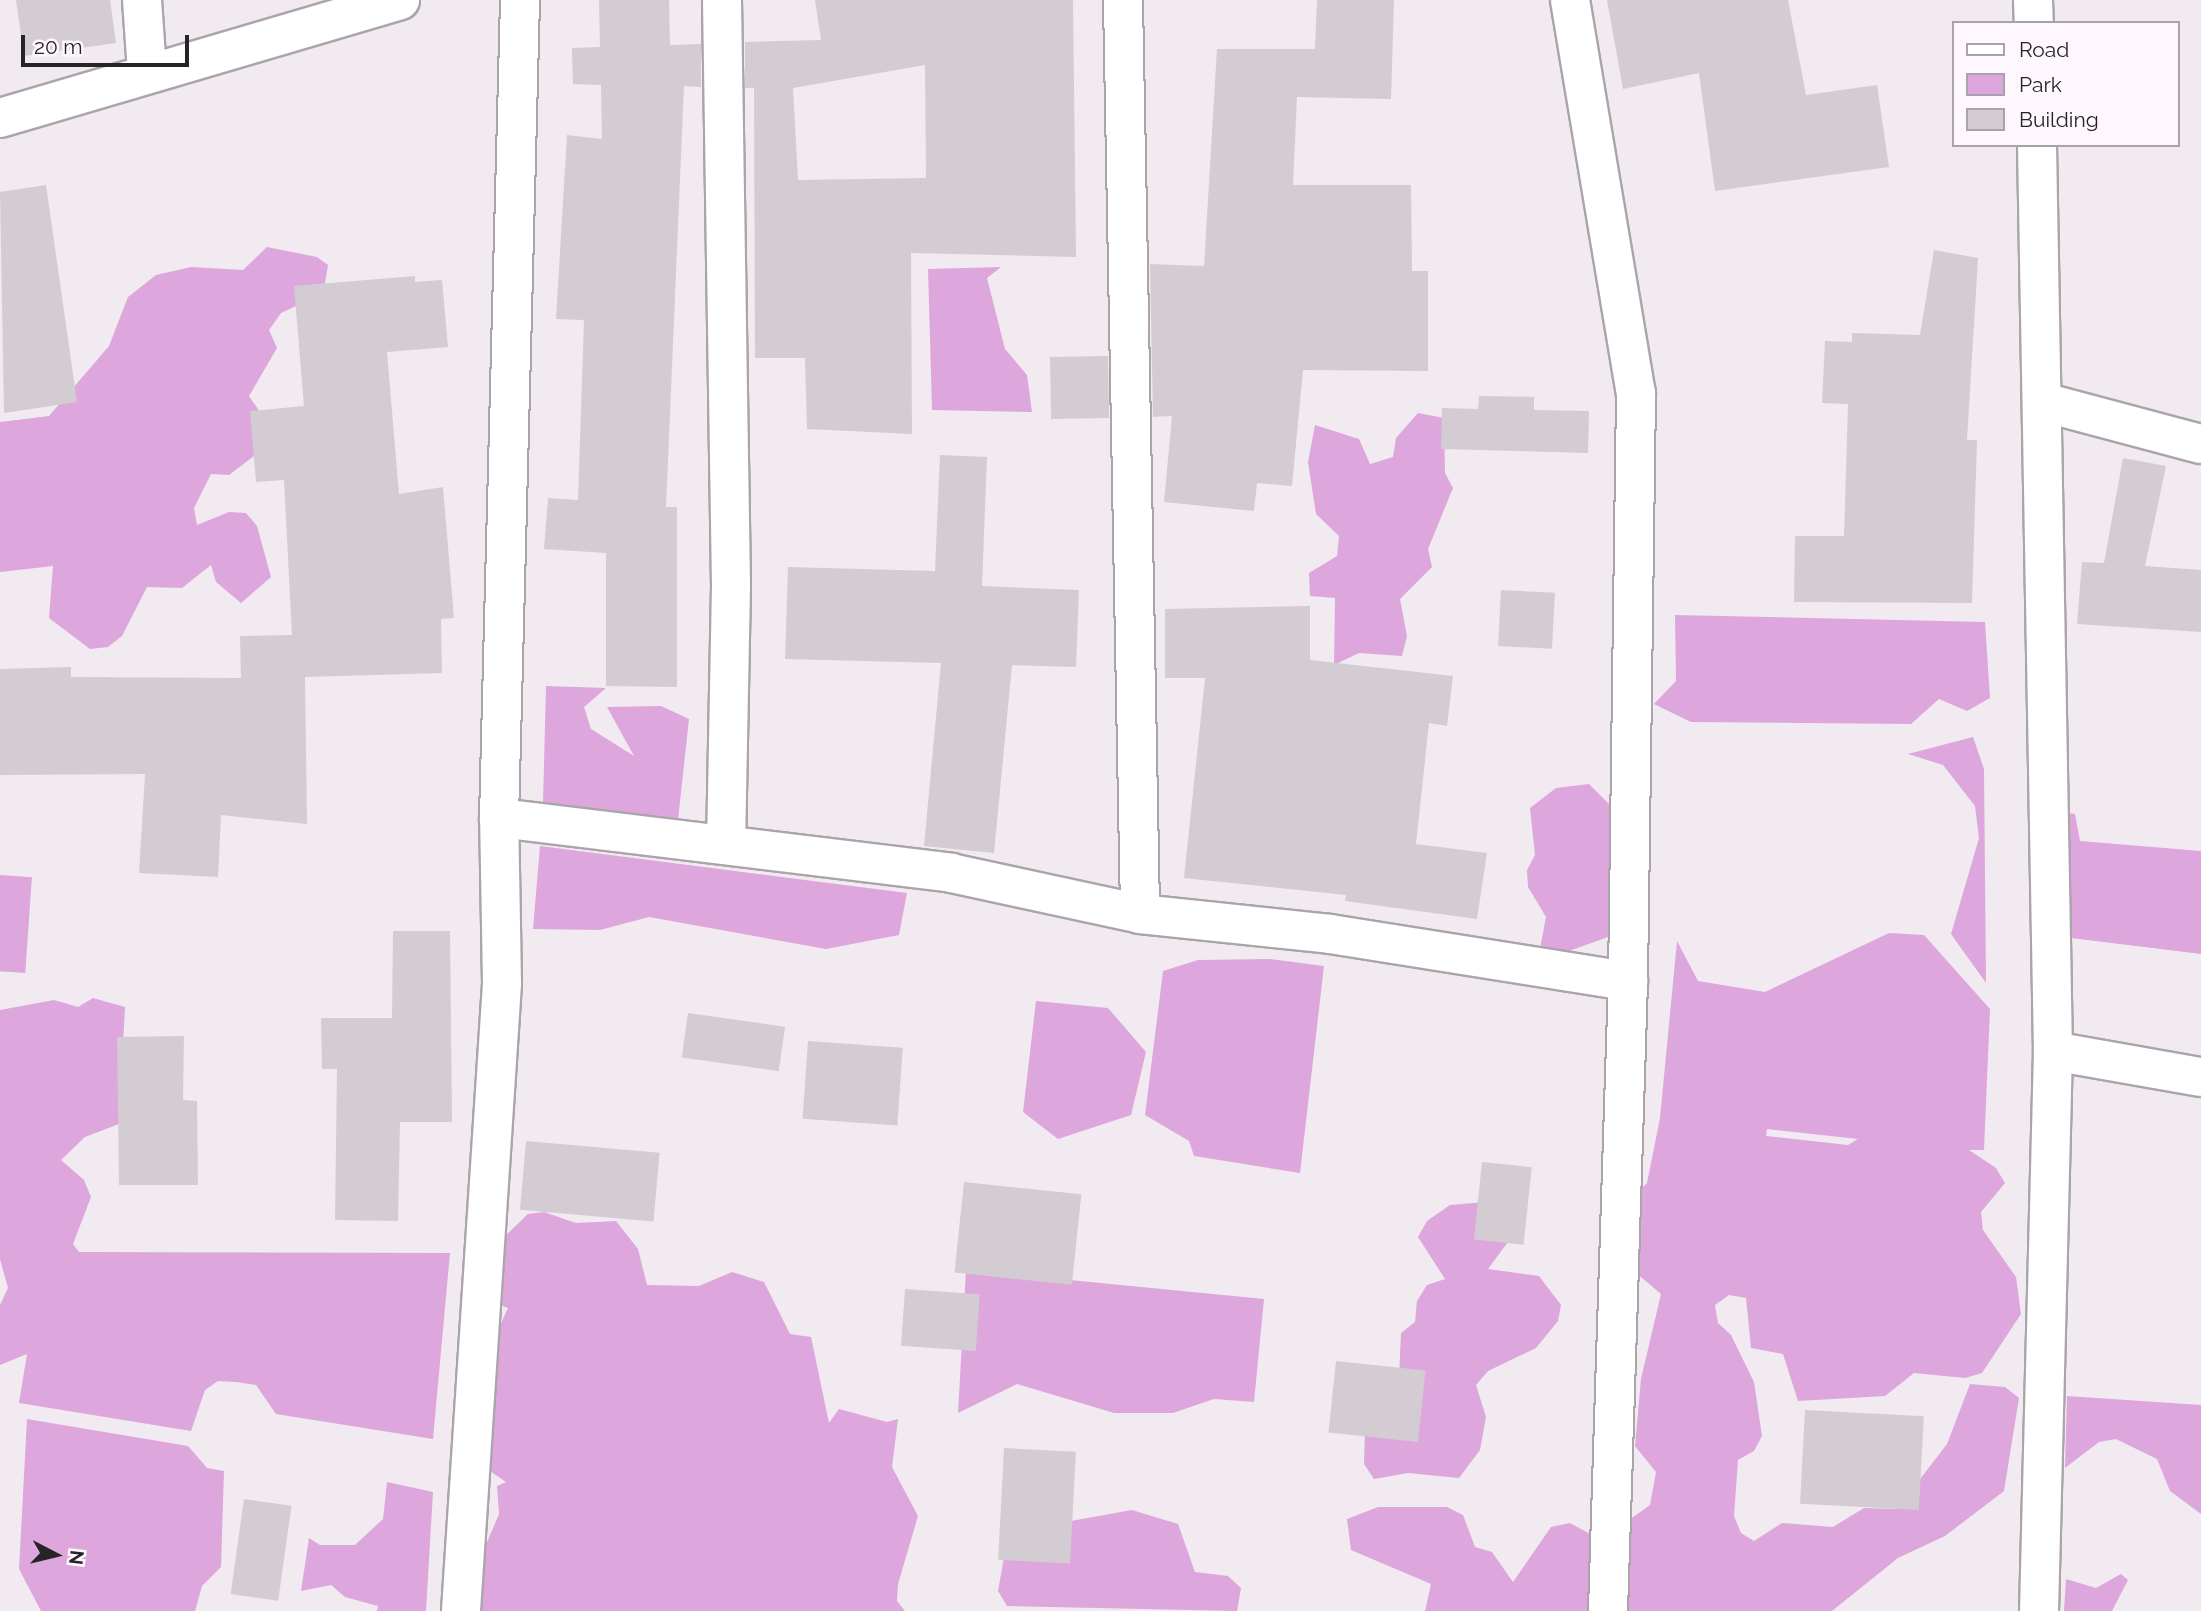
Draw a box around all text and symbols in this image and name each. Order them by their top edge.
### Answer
scale bar [24,21,192,65]
legend [1952,21,2180,147]
text: 20 m [34,34,82,59]
text: Road [2019,37,2069,62]
text: Park [2019,72,2062,97]
text: Building [2019,107,2099,132]
north arrow [21,1520,91,1590]
text: N [65,1549,89,1566]

